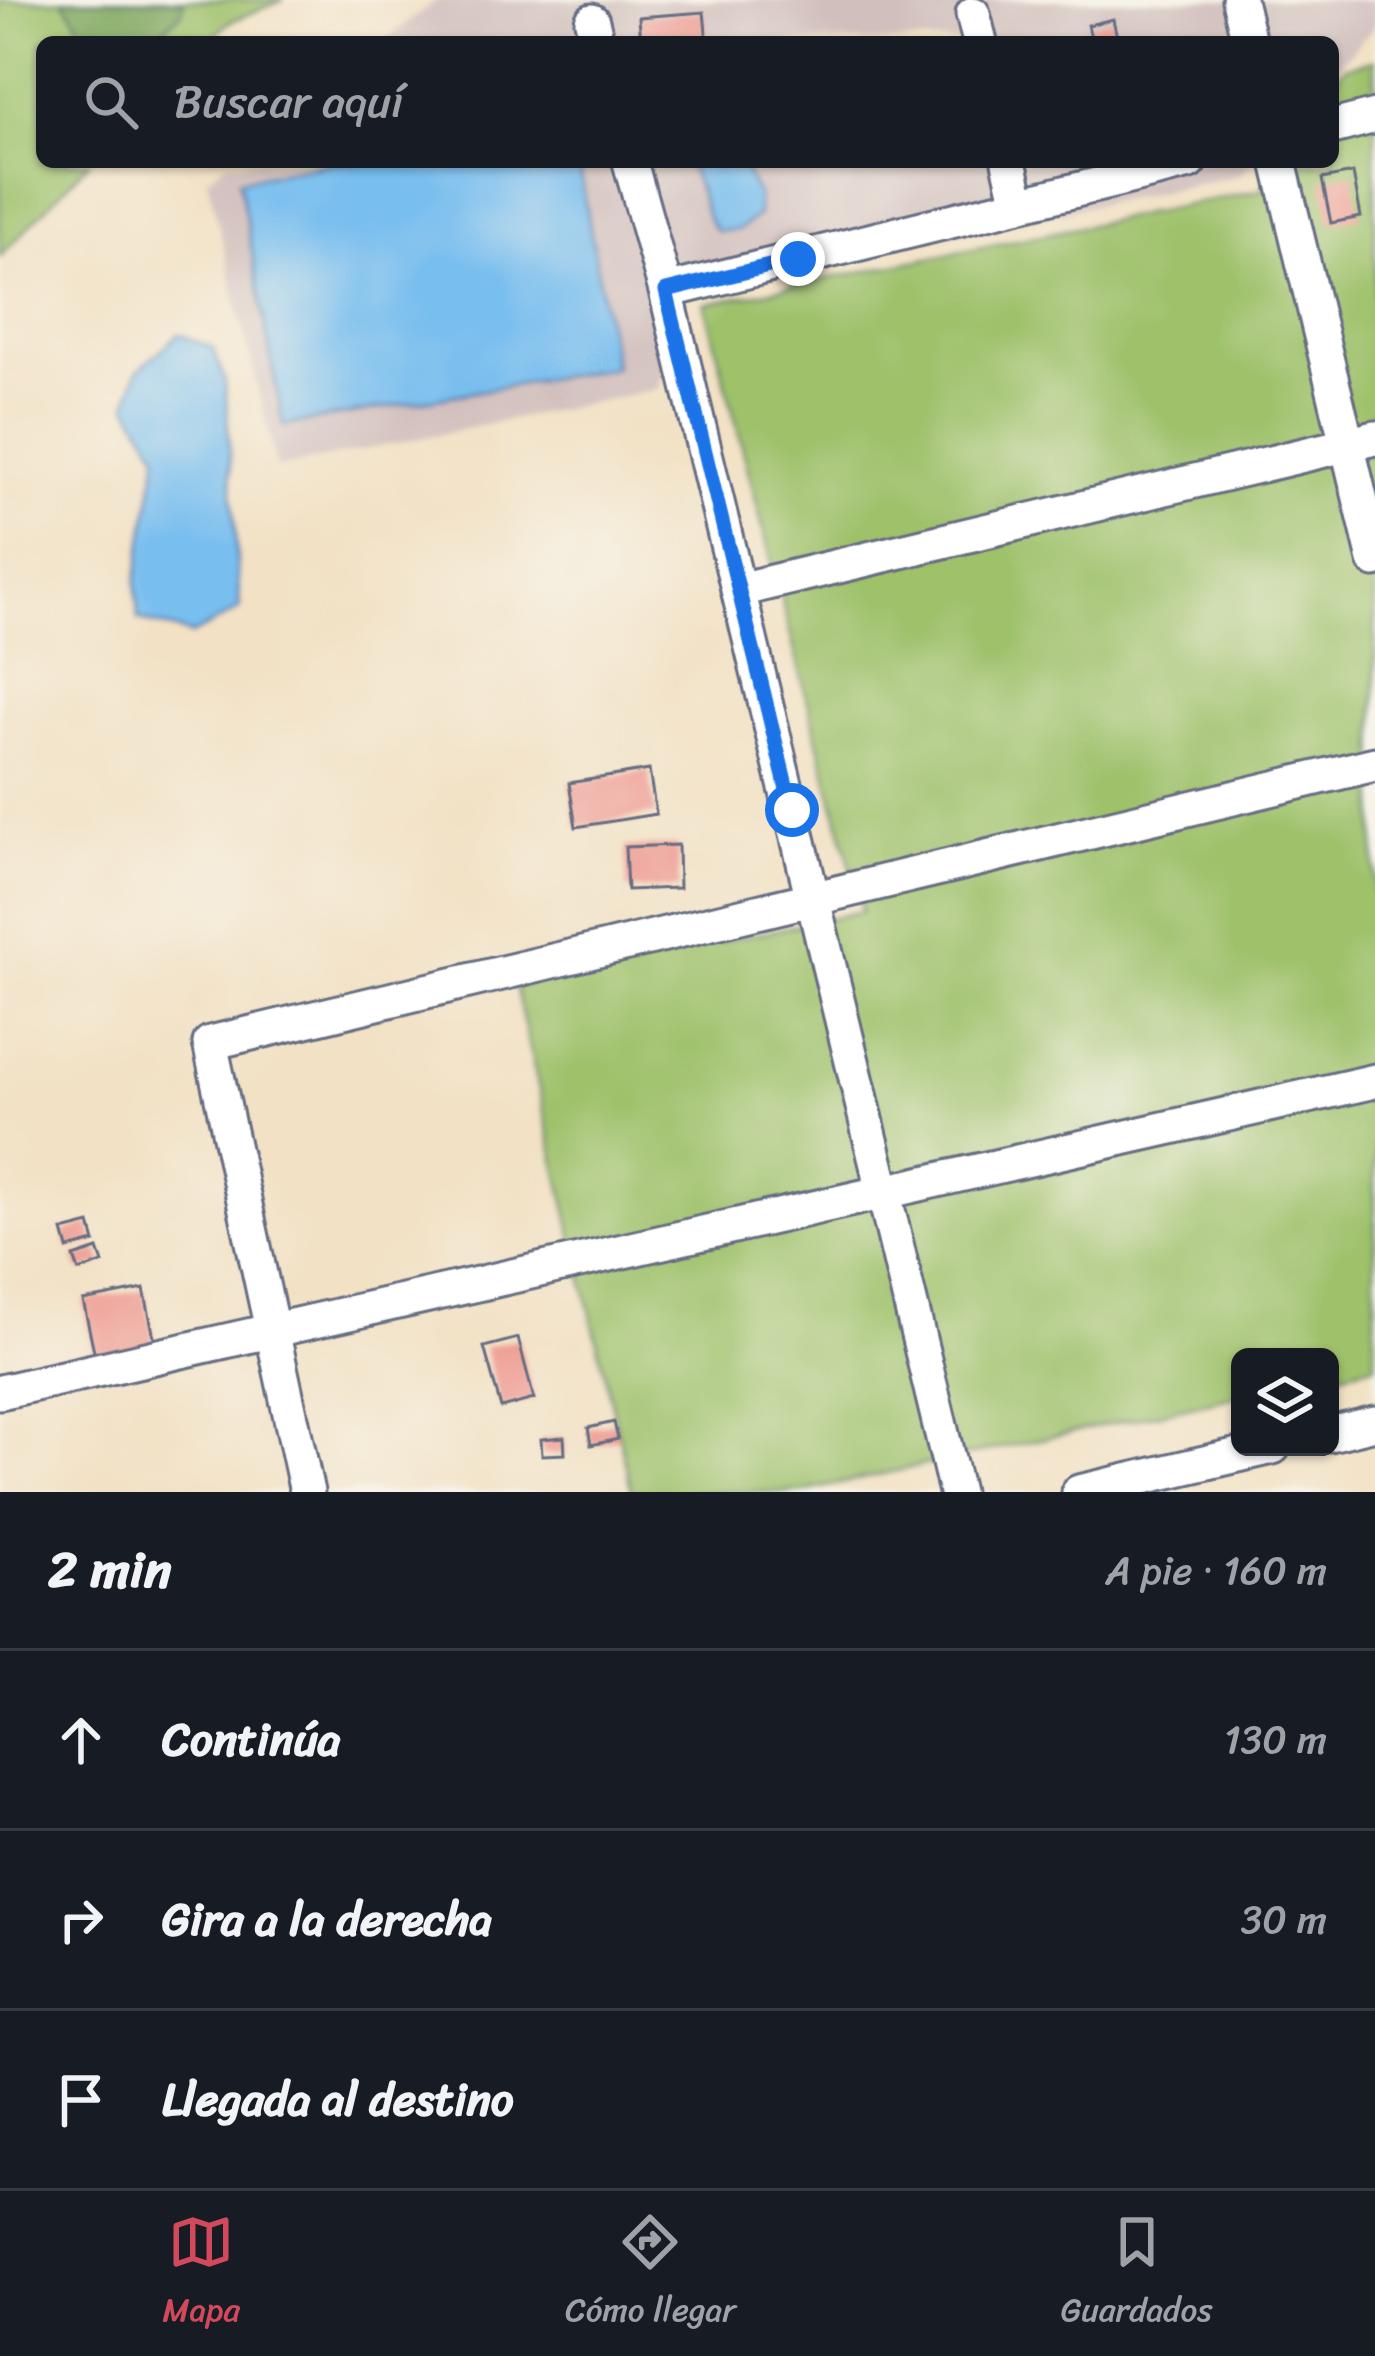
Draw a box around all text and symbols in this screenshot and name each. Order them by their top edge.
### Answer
search box [36,36,1339,168]
text: Buscar aquí [174,62,403,142]
icon: search [78,69,144,135]
route end [771,232,825,286]
route start [765,783,819,837]
map controls [1231,1348,1339,1456]
button: layers [1231,1348,1339,1456]
text: 2 min [48,1525,171,1615]
text: A pie · 160 m [1106,1536,1327,1605]
text: Continúa [162,1700,340,1780]
text: 130 m [1224,1705,1327,1774]
icon: ahead [48,1707,114,1773]
text: Gira a la derecha [162,1880,492,1960]
text: 30 m [1241,1885,1327,1954]
icon: right [48,1887,114,1953]
text: Llegada al destino [162,2060,514,2140]
icon: arrive [48,2067,114,2133]
tab: Mapa [163,2209,240,2339]
tab: Cómo llegar [565,2209,736,2339]
tab: Guardados [1061,2209,1212,2339]

